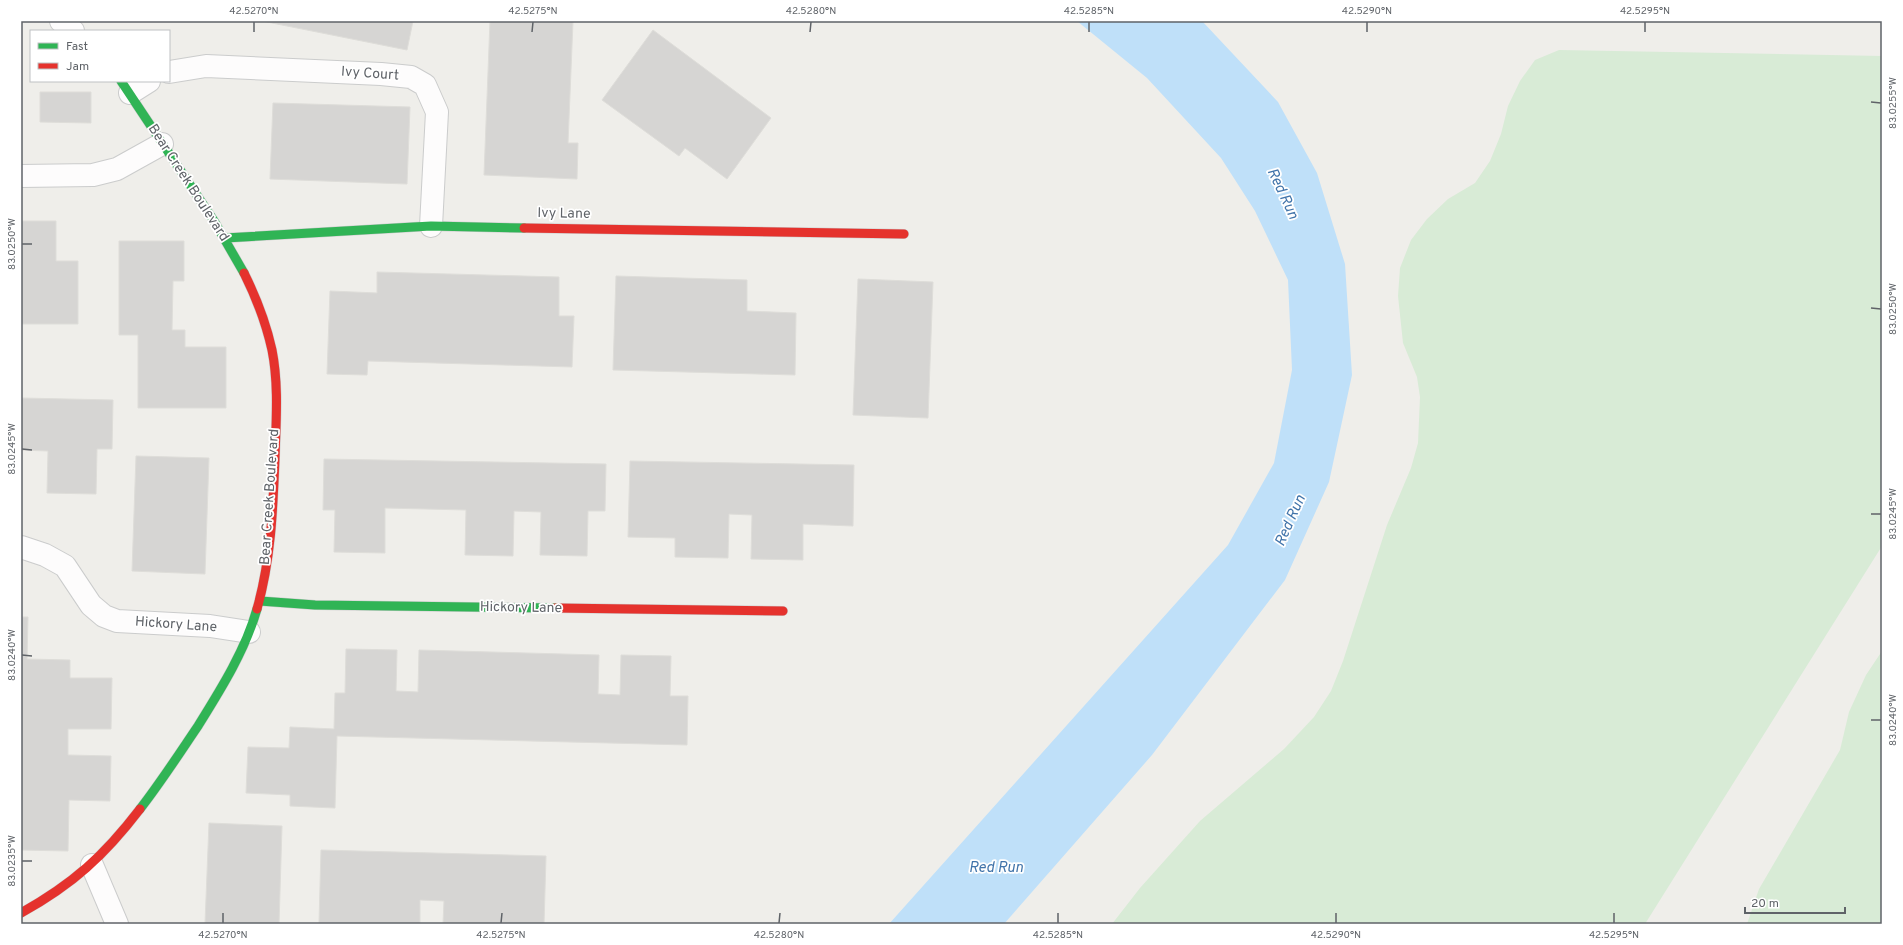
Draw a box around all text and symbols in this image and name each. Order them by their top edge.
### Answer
text: 42.5270°N [229,5,279,18]
text: 42.5275°N [508,5,558,18]
text: 42.5280°N [786,5,836,18]
text: 42.5285°N [1064,5,1114,18]
text: 42.5290°N [1342,5,1392,18]
text: 42.5295°N [1620,5,1670,18]
legend [30,30,170,82]
text: Fast [66,39,88,55]
text: Jam [66,59,89,75]
street label: Ivy Court [340,63,400,85]
text: 83.0255°W [1887,77,1900,129]
street label: Bear Creek Boulevard [144,121,232,245]
water label: Red Run [1262,165,1302,223]
street label: Ivy Lane [537,205,591,223]
text: 83.0250°W [6,218,19,270]
text: 83.0250°W [1887,283,1900,335]
text: 83.0245°W [6,423,19,475]
street label: Bear Creek Boulevard [257,428,283,566]
text: 83.0245°W [1887,488,1900,540]
water label: Red Run [1271,492,1311,550]
street label: Hickory Lane [480,599,562,617]
street label: Hickory Lane [134,614,218,636]
text: 83.0240°W [6,629,19,681]
text: 83.0240°W [1887,694,1900,746]
text: 83.0235°W [6,835,19,887]
water label: Red Run [969,859,1023,878]
scale bar [1745,889,1845,915]
text: 20 m [1751,896,1779,912]
text: 42.5270°N [198,929,248,942]
text: 42.5275°N [476,929,526,942]
text: 42.5280°N [754,929,804,942]
text: 42.5285°N [1033,929,1083,942]
text: 42.5290°N [1311,929,1361,942]
text: 42.5295°N [1589,929,1639,942]

